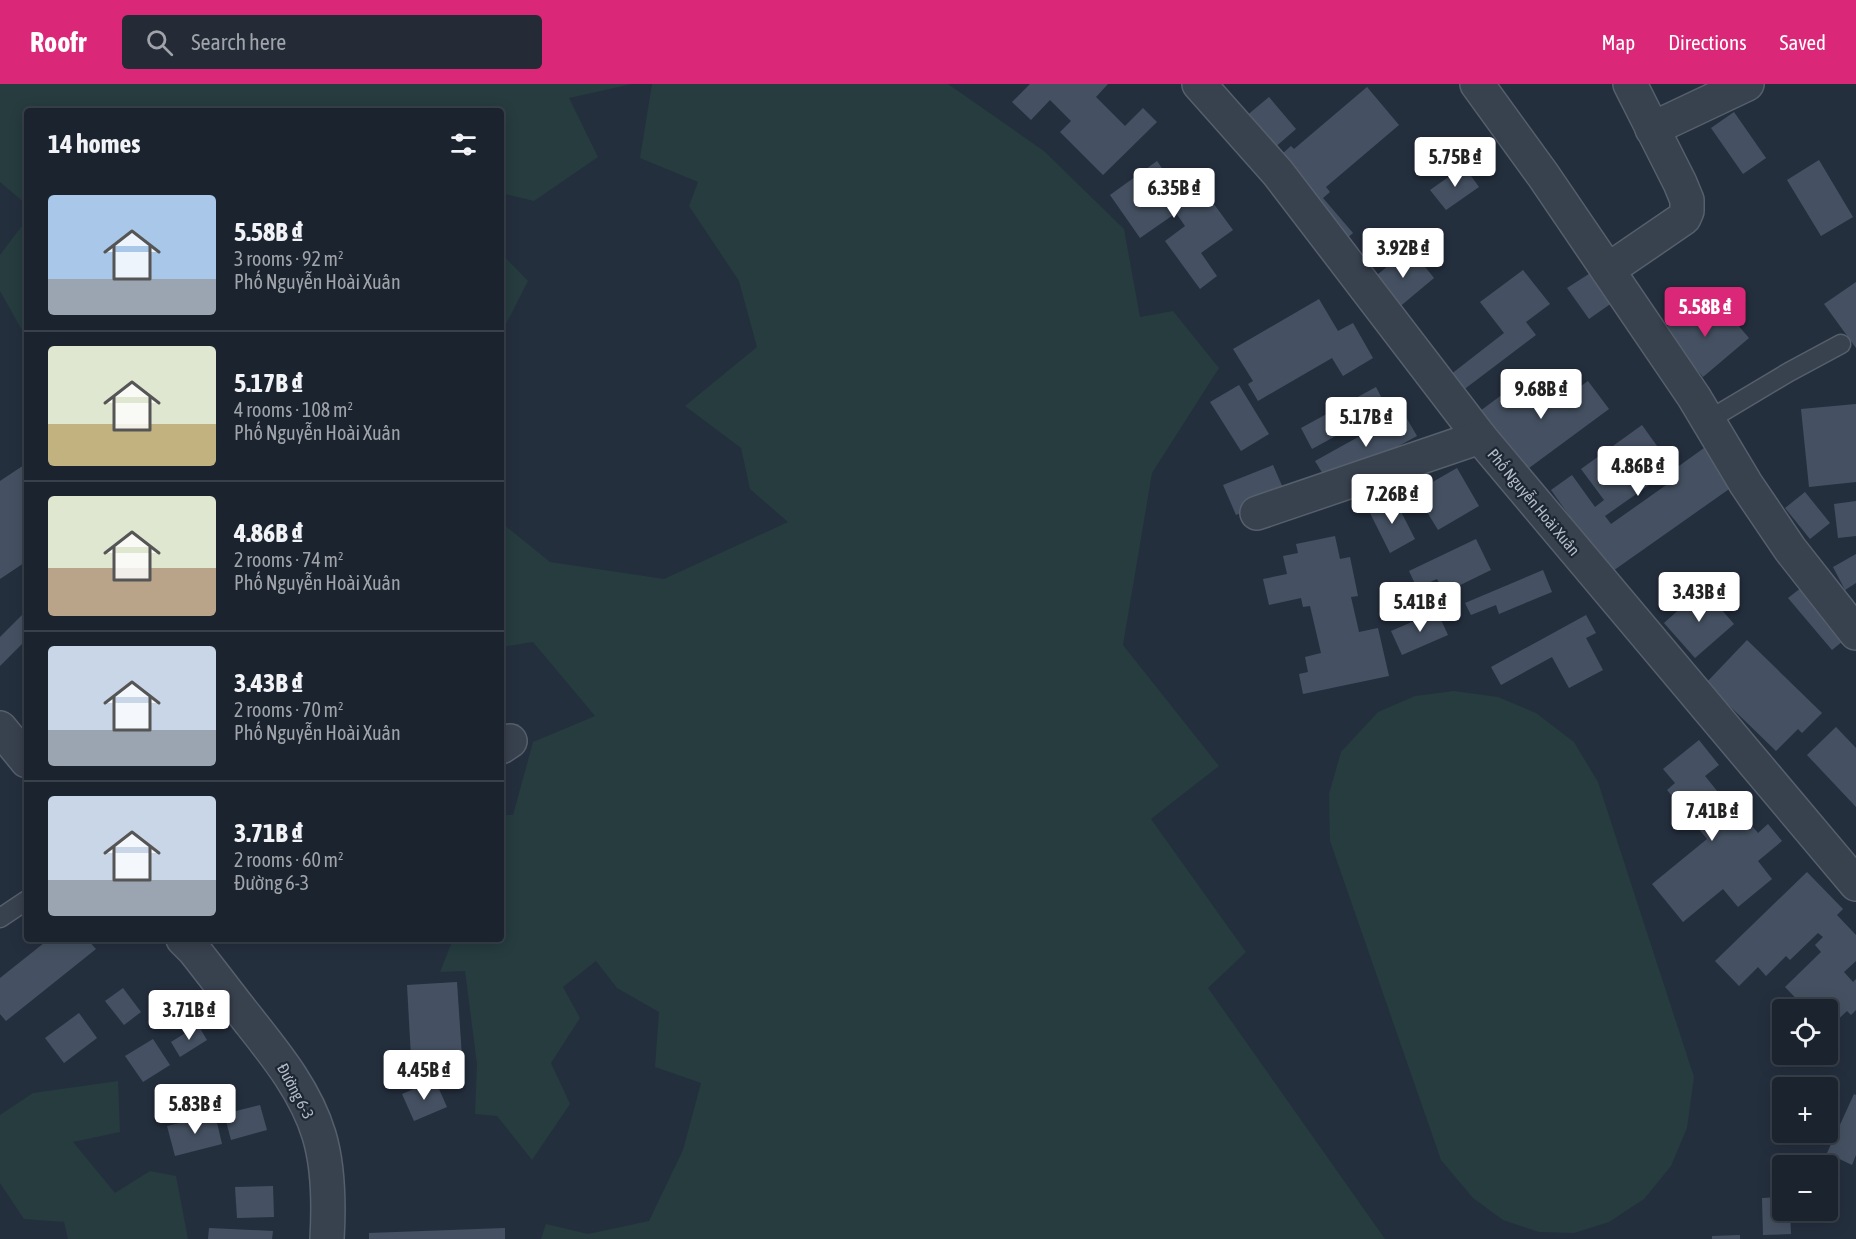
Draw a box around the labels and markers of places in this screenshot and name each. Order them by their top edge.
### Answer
pin: 5.75B ₫ [1400,137,1510,188]
pin: 6.35B ₫ [1119,168,1229,219]
pin: 3.92B ₫ [1348,228,1458,279]
pin: 5.58B ₫ [1650,287,1760,338]
pin: 9.68B ₫ [1486,369,1596,420]
pin: 5.17B ₫ [1311,397,1421,448]
pin: 4.86B ₫ [1583,446,1693,497]
pin: 7.26B ₫ [1337,474,1447,525]
pin: 3.43B ₫ [1644,572,1754,623]
pin: 5.41B ₫ [1365,582,1475,633]
pin: 7.41B ₫ [1657,791,1767,842]
pin: 3.71B ₫ [134,990,244,1041]
pin: 4.45B ₫ [369,1050,479,1101]
pin: 5.83B ₫ [140,1084,250,1135]

